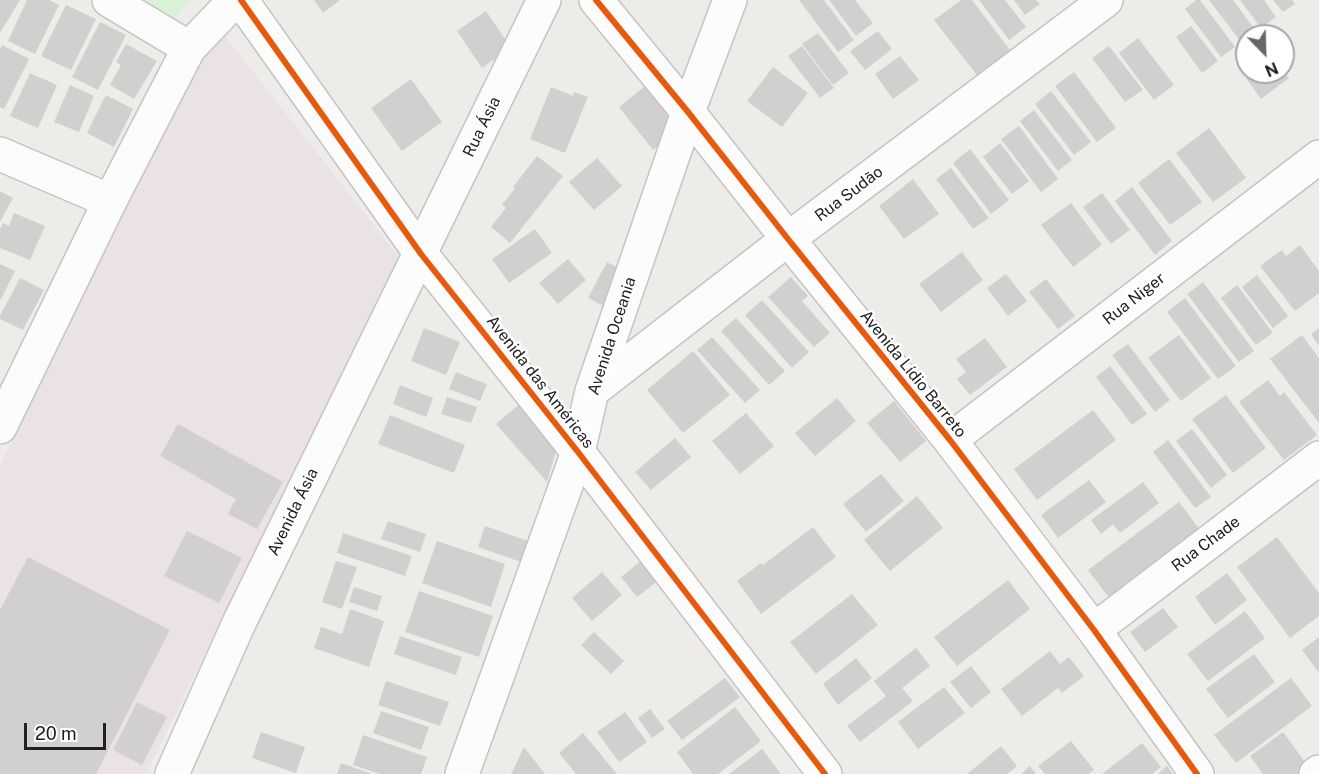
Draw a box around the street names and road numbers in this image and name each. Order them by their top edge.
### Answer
street label: Rua Ásia [459,94,505,160]
street label: Rua Sudão [811,162,887,226]
street label: Rua Niger [1099,269,1169,329]
street label: Avenida Oceania [584,275,640,397]
street label: Avenida Lídio Barreto [856,306,970,442]
street label: Avenida das Américas [482,312,598,452]
street label: Avenida Ásia [264,465,322,559]
street label: Rua Chade [1168,512,1244,576]

